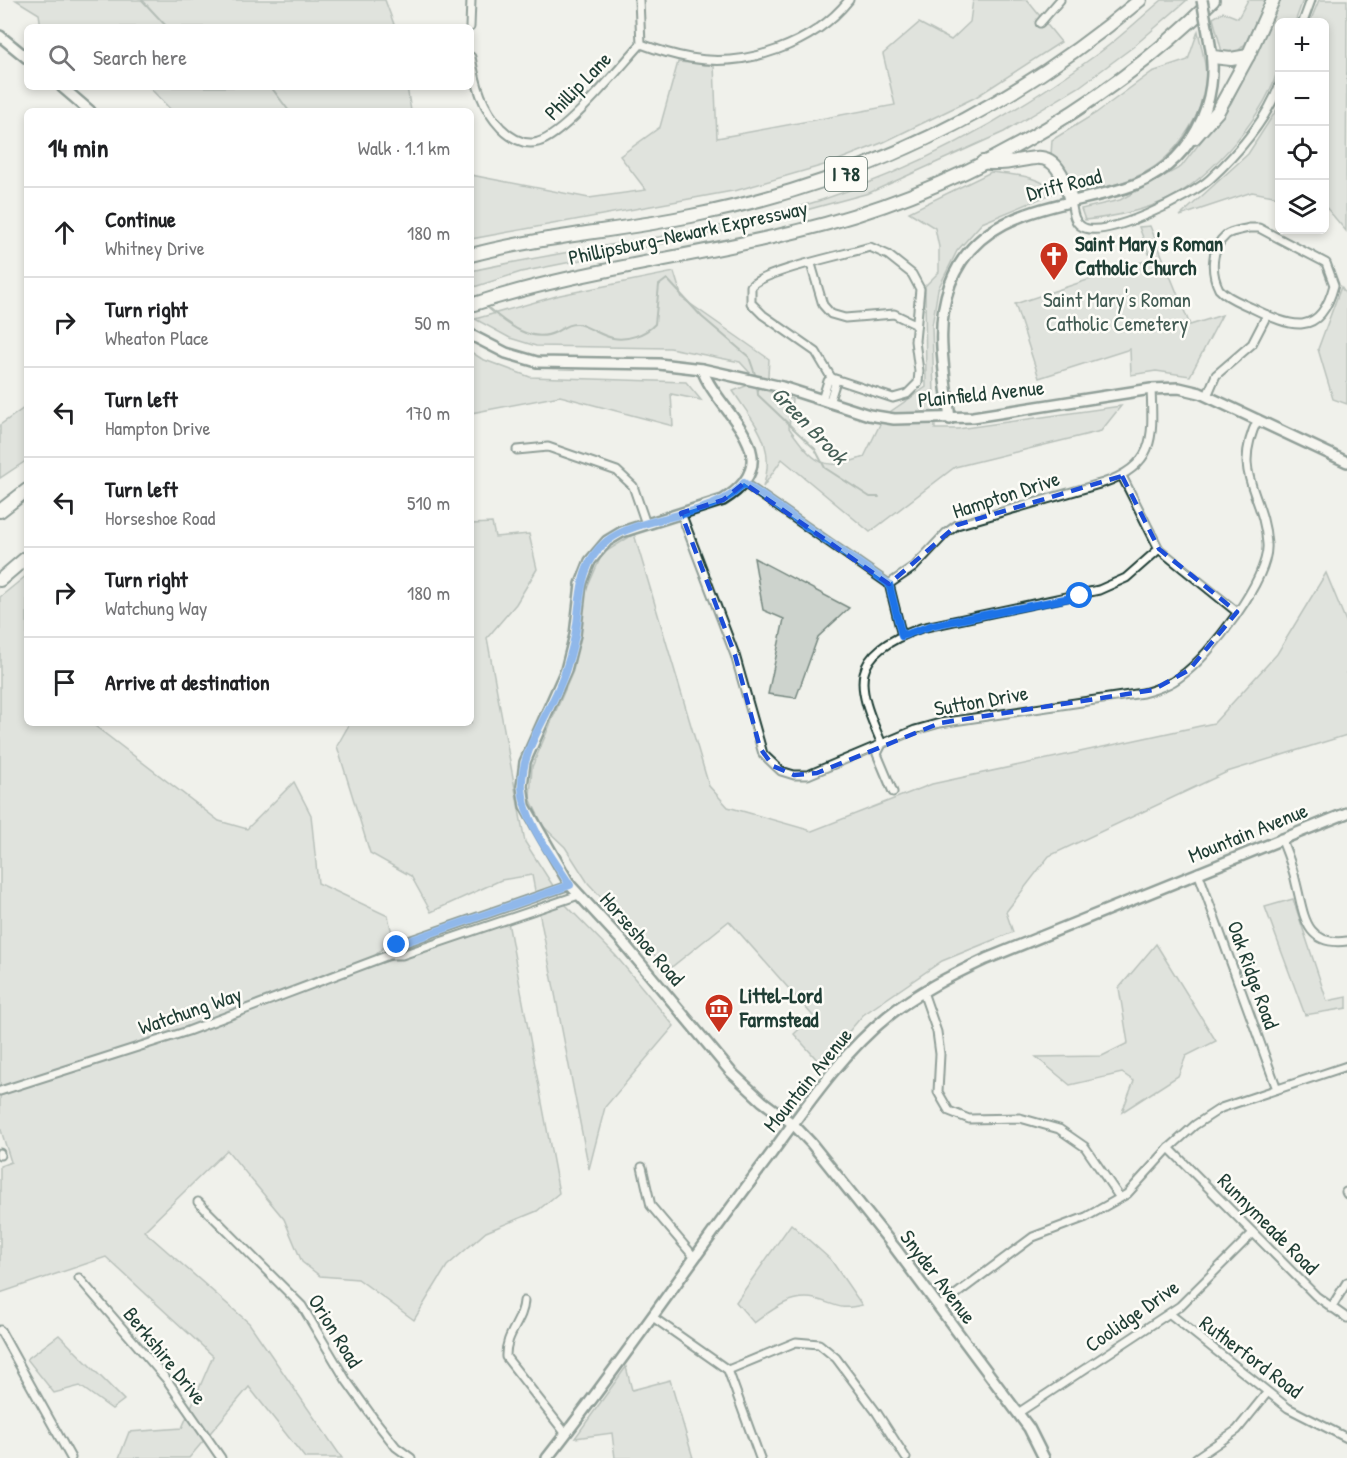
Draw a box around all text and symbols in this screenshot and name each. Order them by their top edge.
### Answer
map controls [1275,18,1329,234]
button: + [1275,18,1329,72]
search box [24,24,474,90]
icon: search [45,41,78,74]
text: Search here [93,42,187,72]
street label: Phillip Lane [538,45,618,126]
button: − [1275,72,1329,126]
button: locate [1275,126,1329,180]
text: 14 min [48,130,108,165]
text: Walk · 1.1 km [358,134,450,161]
road number: I 78 [825,157,867,191]
street label: Drift Road [1023,161,1105,208]
button: layers [1275,180,1329,234]
street label: Phillipsburg-Newark Expressway [566,193,810,272]
text: Continue [105,204,176,234]
icon: ahead [48,216,81,249]
text: 180 m [407,219,450,246]
place label: Saint Mary's Roman Catholic Church [1075,229,1223,282]
text: Whitney Drive [105,234,205,261]
church icon: Saint Mary's Roman Catholic Church [1038,240,1070,282]
park label: Saint Mary's Roman Catholic Cemetery [1043,285,1191,338]
text: Turn right [105,294,188,324]
icon: right [48,306,81,339]
text: 50 m [414,309,450,336]
text: Wheaton Place [105,324,209,351]
street label: Plainfield Avenue [916,372,1045,415]
water label: Green Brook [765,379,856,472]
text: Turn left [105,384,178,414]
icon: left [48,396,81,429]
text: 170 m [406,399,450,426]
text: Hampton Drive [105,414,211,441]
street label: Hampton Drive [949,464,1063,525]
text: Turn left [105,474,178,504]
icon: left [48,486,81,519]
text: 510 m [407,489,450,516]
text: Horseshoe Road [105,504,215,531]
text: Turn right [105,564,188,594]
icon: right [48,576,81,609]
text: 180 m [407,579,450,606]
route start [1066,582,1092,608]
text: Watchung Way [105,594,207,621]
icon: arrive [48,666,81,699]
text: Arrive at destination [105,667,270,697]
street label: Sutton Drive [932,678,1030,723]
street label: Mountain Avenue [1184,795,1312,870]
street label: Horseshoe Road [593,885,691,992]
street label: Oak Ridge Road [1221,917,1286,1033]
route end [383,931,409,957]
street label: Watchung Way [134,979,245,1042]
place label: Littel-Lord Farmstead [739,981,823,1034]
museum icon: Littel-Lord Farmstead [703,992,735,1034]
street label: Mountain Avenue [757,1021,859,1138]
street label: Runnymeade Road [1211,1167,1325,1281]
street label: Snyder Avenue [893,1224,983,1330]
street label: Coolidge Drive [1079,1272,1185,1359]
street label: Orion Road [301,1288,369,1373]
street label: Berkshire Drive [117,1301,214,1411]
street label: Rutherford Road [1194,1308,1309,1405]

